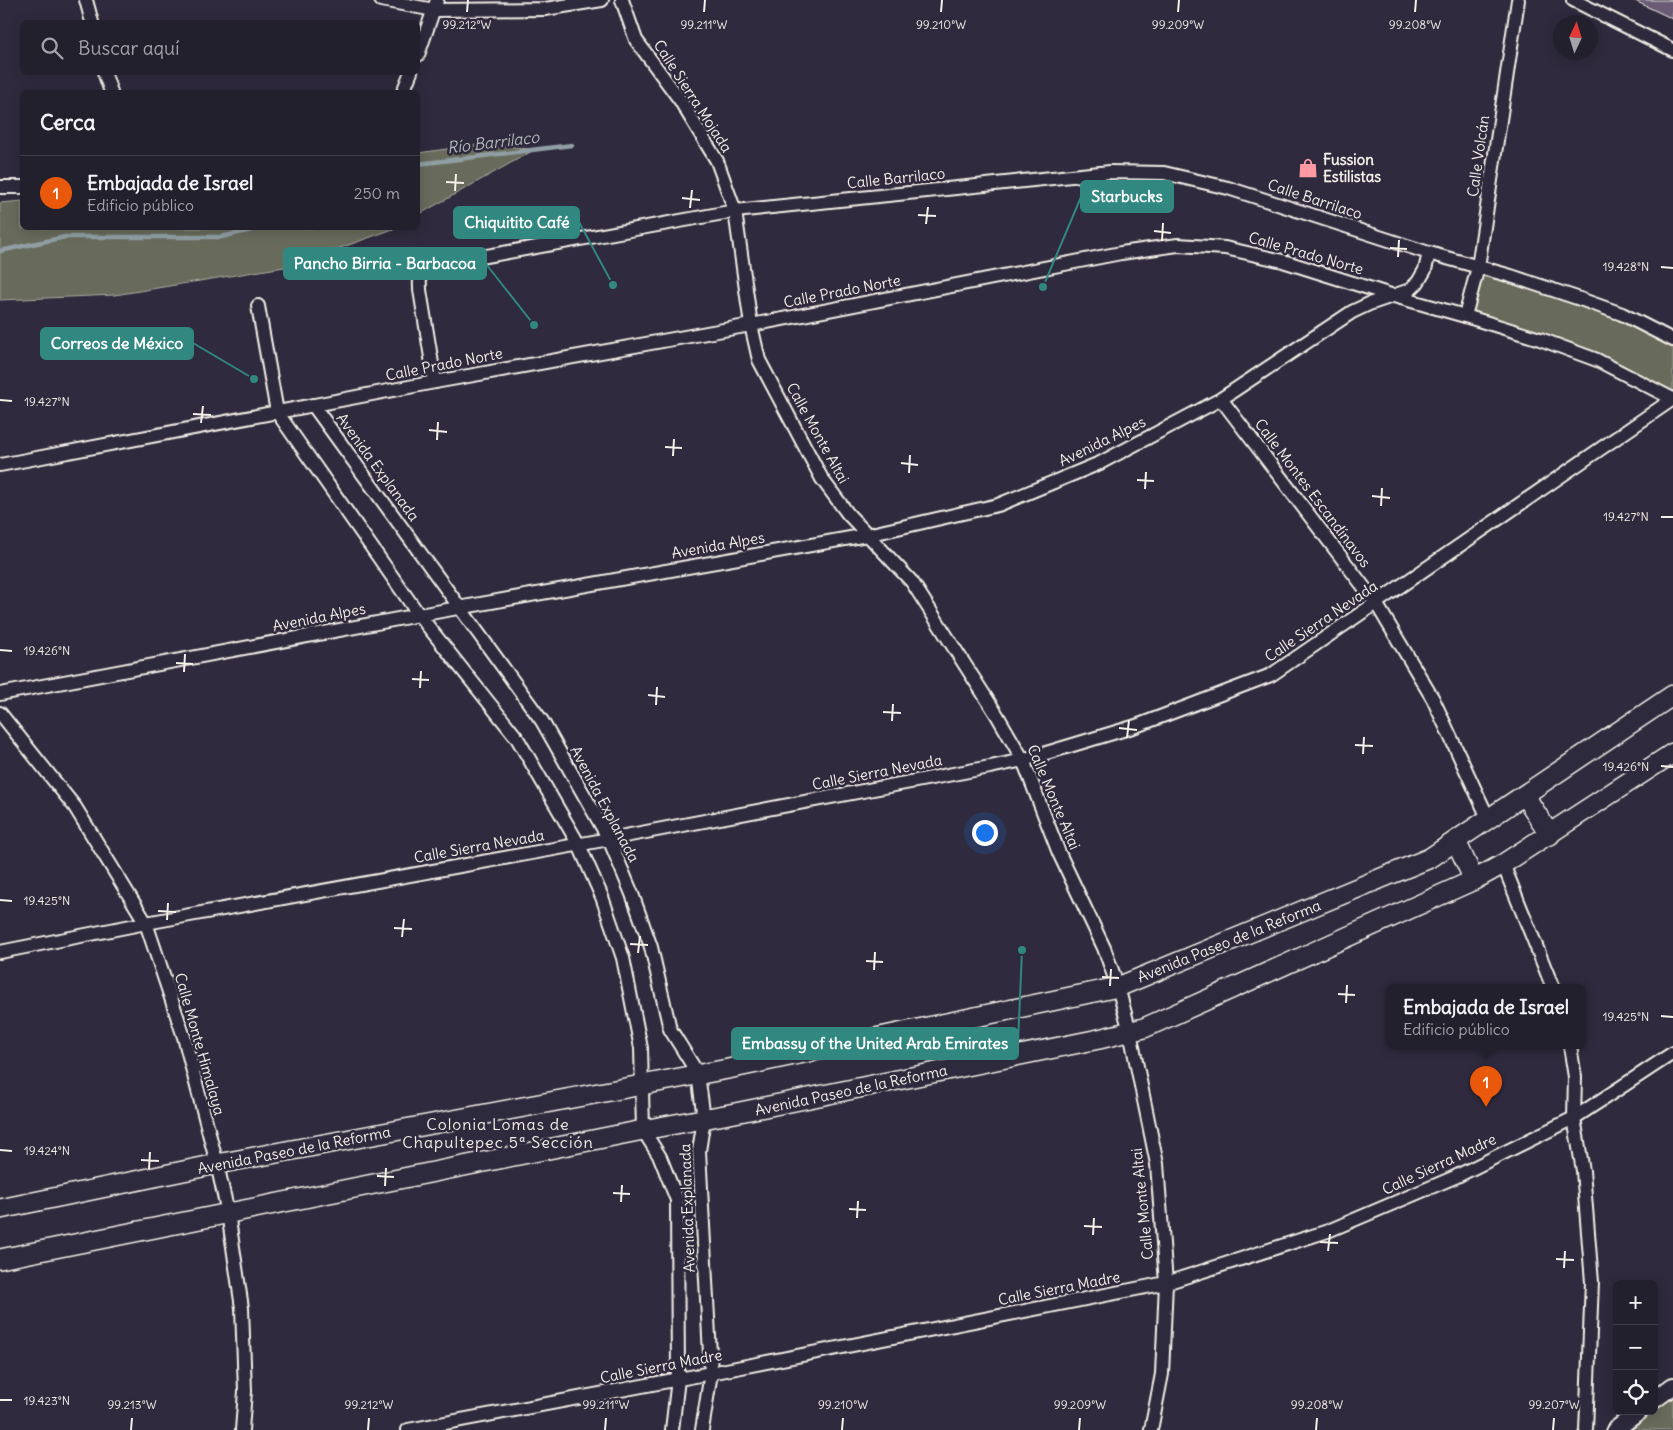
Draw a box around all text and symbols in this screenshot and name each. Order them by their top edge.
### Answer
north arrow [1553,15,1598,60]
text: 99.212°W [443,17,492,32]
text: 99.211°W [680,17,728,32]
text: 99.210°W [916,17,966,32]
text: 99.209°W [1152,17,1204,32]
text: 99.208°W [1389,17,1441,32]
search box [20,20,420,75]
icon: search [38,34,66,62]
text: Buscar aquí [78,36,179,60]
street label: Calle Sierra Mojada [650,36,737,156]
text: Cerca [40,109,95,136]
street label: Calle Volcán [1463,114,1493,198]
water label: Río Barrilaco [446,126,541,158]
place label: Fussion Estilistas [1323,150,1381,186]
shop icon: Fussion Estilistas [1297,157,1319,179]
street label: Calle Barrilaco [846,163,946,193]
text: Embajada de Israel [87,171,253,195]
street label: Calle Barrilaco [1265,175,1365,223]
callout: Starbucks [1081,181,1173,212]
text: 1 [53,183,59,203]
text: 250 m [354,183,400,203]
text: Starbucks [1091,186,1163,206]
text: Edificio público [87,195,194,215]
callout: Chiquitito Café [454,207,579,238]
text: Chiquitito Café [464,212,570,233]
street label: Calle Prado Norte [1246,228,1366,278]
callout: Pancho Birria - Barbacoa [284,248,486,279]
text: Pancho Birria - Barbacoa [294,253,476,273]
text: 19.428°N [1603,259,1649,274]
street label: Calle Prado Norte [782,270,902,312]
callout: Correos de México [41,328,193,359]
text: Correos de México [51,333,183,353]
street label: Calle Prado Norte [384,343,504,385]
street label: Calle Monte Altai [782,379,854,487]
text: 19.427°N [24,394,70,409]
street label: Avenida Explanada [332,409,424,525]
street label: Avenida Alpes [1055,412,1149,470]
street label: Calle Montes Escandínavos [1251,415,1375,571]
text: 19.427°N [1603,509,1649,524]
street label: Avenida Alpes [670,527,766,563]
street label: Calle Sierra Nevada [1261,576,1381,666]
street label: Avenida Alpes [271,599,367,635]
text: 19.426°N [24,643,70,658]
street label: Calle Monte Altai [1023,742,1085,852]
street label: Avenida Explanada [566,743,644,866]
street label: Calle Sierra Nevada [810,750,944,794]
text: 19.426°N [1603,759,1649,774]
your location [972,820,998,846]
street label: Calle Sierra Nevada [412,825,546,867]
text: 19.425°N [24,893,70,908]
street label: Avenida Paseo de la Reforma [1134,895,1324,987]
street label: Calle Monte Himalaya [171,971,230,1118]
popup [1386,984,1586,1049]
text: Embajada de Israel [1403,995,1569,1019]
text: 19.425°N [1603,1009,1649,1024]
text: Edificio público [1403,1019,1510,1039]
callout: Embassy of the United Arab Emirates [732,1028,1018,1059]
text: Embassy of the United Arab Emirates [742,1033,1008,1054]
street label: Avenida Paseo de la Reforma [753,1060,949,1120]
pin: 1 [1470,1066,1502,1107]
district label: Colonia Lomas de Chapultepec 5ª Sección [402,1114,594,1152]
street label: Avenida Paseo de la Reforma [196,1122,393,1178]
street label: Calle Sierra Madre [1379,1129,1499,1199]
text: 19.424°N [24,1143,70,1158]
street label: Avenida Explanada [675,1143,699,1273]
street label: Calle Monte Altai [1127,1147,1157,1261]
street label: Calle Sierra Madre [996,1267,1122,1309]
map controls [1613,1280,1658,1415]
button: + [1613,1280,1658,1325]
button: − [1613,1325,1658,1370]
street label: Calle Sierra Madre [598,1345,724,1387]
button: locate [1613,1370,1658,1415]
text: 19.423°N [24,1393,70,1408]
text: 99.213°W [107,1397,157,1412]
text: 99.212°W [345,1397,394,1412]
text: 99.211°W [582,1397,630,1412]
text: 99.210°W [818,1397,868,1412]
text: 99.209°W [1054,1397,1106,1412]
text: 99.208°W [1291,1397,1343,1412]
text: 99.207°W [1528,1397,1580,1412]

